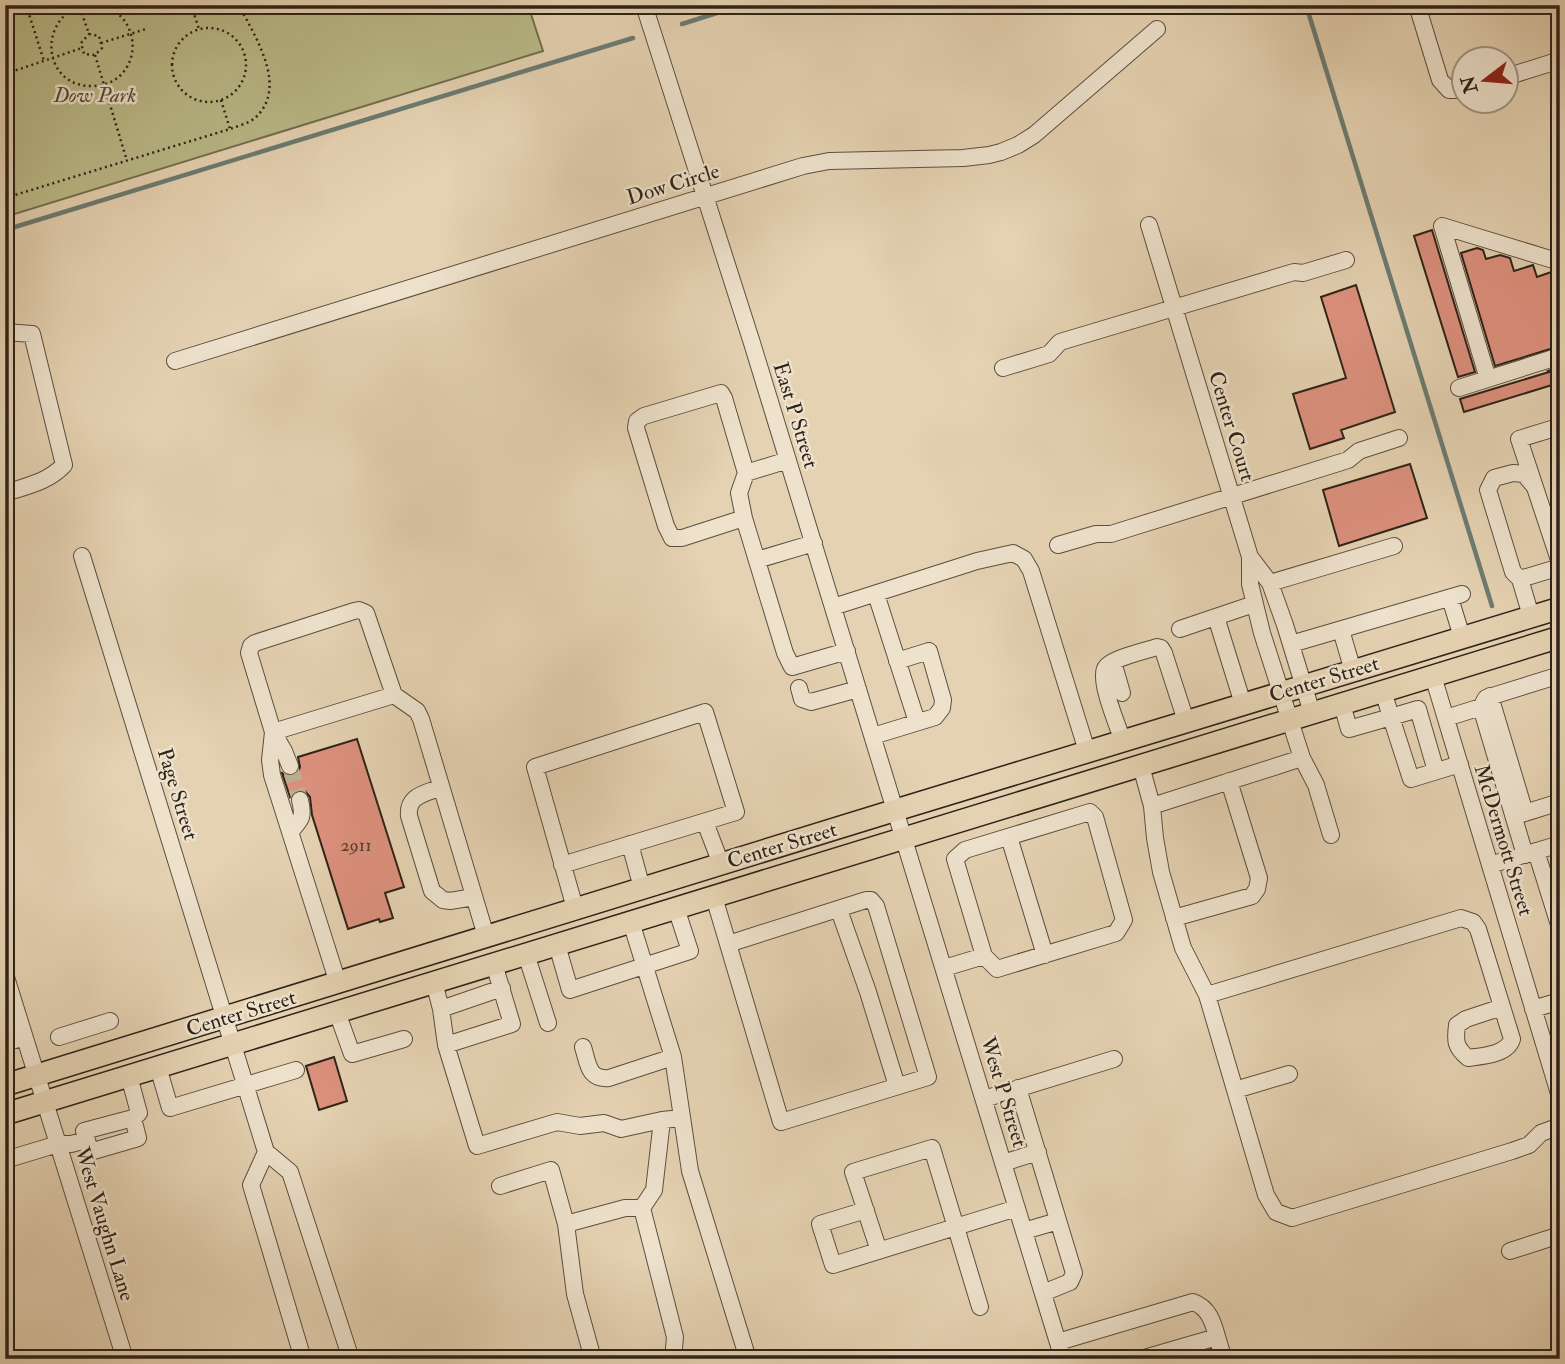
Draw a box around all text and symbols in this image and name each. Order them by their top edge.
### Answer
north arrow [1450,46,1520,116]
text: N [1455,72,1484,97]
park label: Dow Park [53,82,136,109]
street label: Dow Circle [624,158,723,211]
street label: East P Street [767,359,824,472]
street label: Center Court [1202,368,1261,485]
street label: Center Street [1266,650,1382,709]
street label: Page Street [151,745,204,843]
street label: McDermott Street [1468,761,1539,919]
street label: Center Street [724,816,840,875]
house number: 2911 [340,834,372,857]
street label: Center Street [183,984,299,1043]
street label: West P Street [974,1033,1033,1151]
street label: West Vaughn Lane [68,1143,141,1304]

